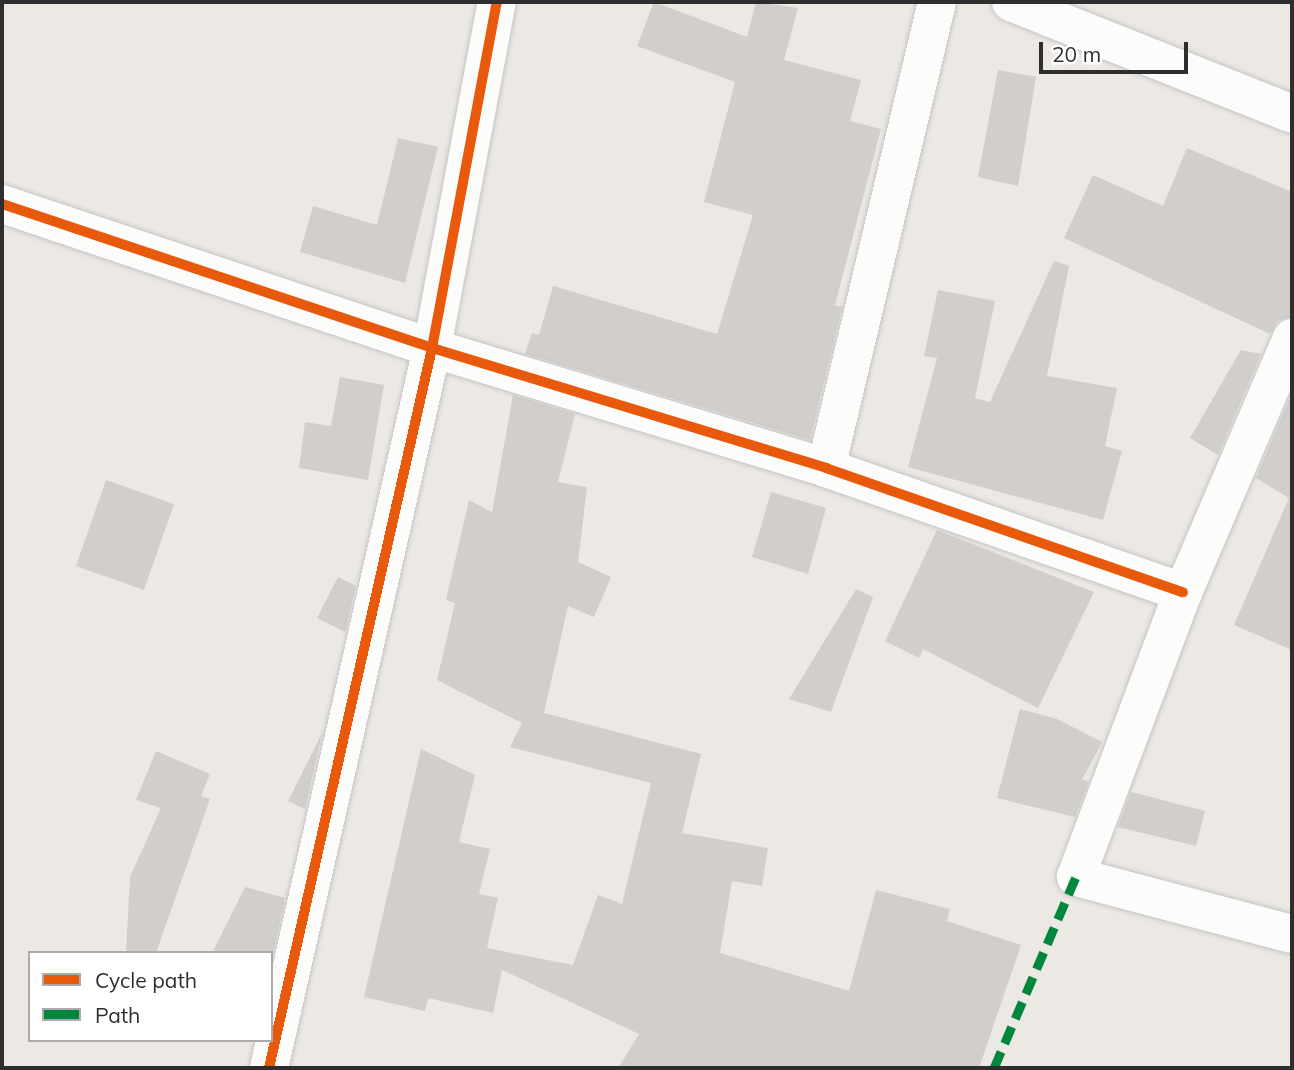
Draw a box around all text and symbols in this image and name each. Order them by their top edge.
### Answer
scale bar [1042,28,1191,72]
text: 20 m [1052,41,1101,67]
legend [28,951,273,1042]
text: Cycle path [95,967,197,993]
text: Path [95,1002,140,1028]

